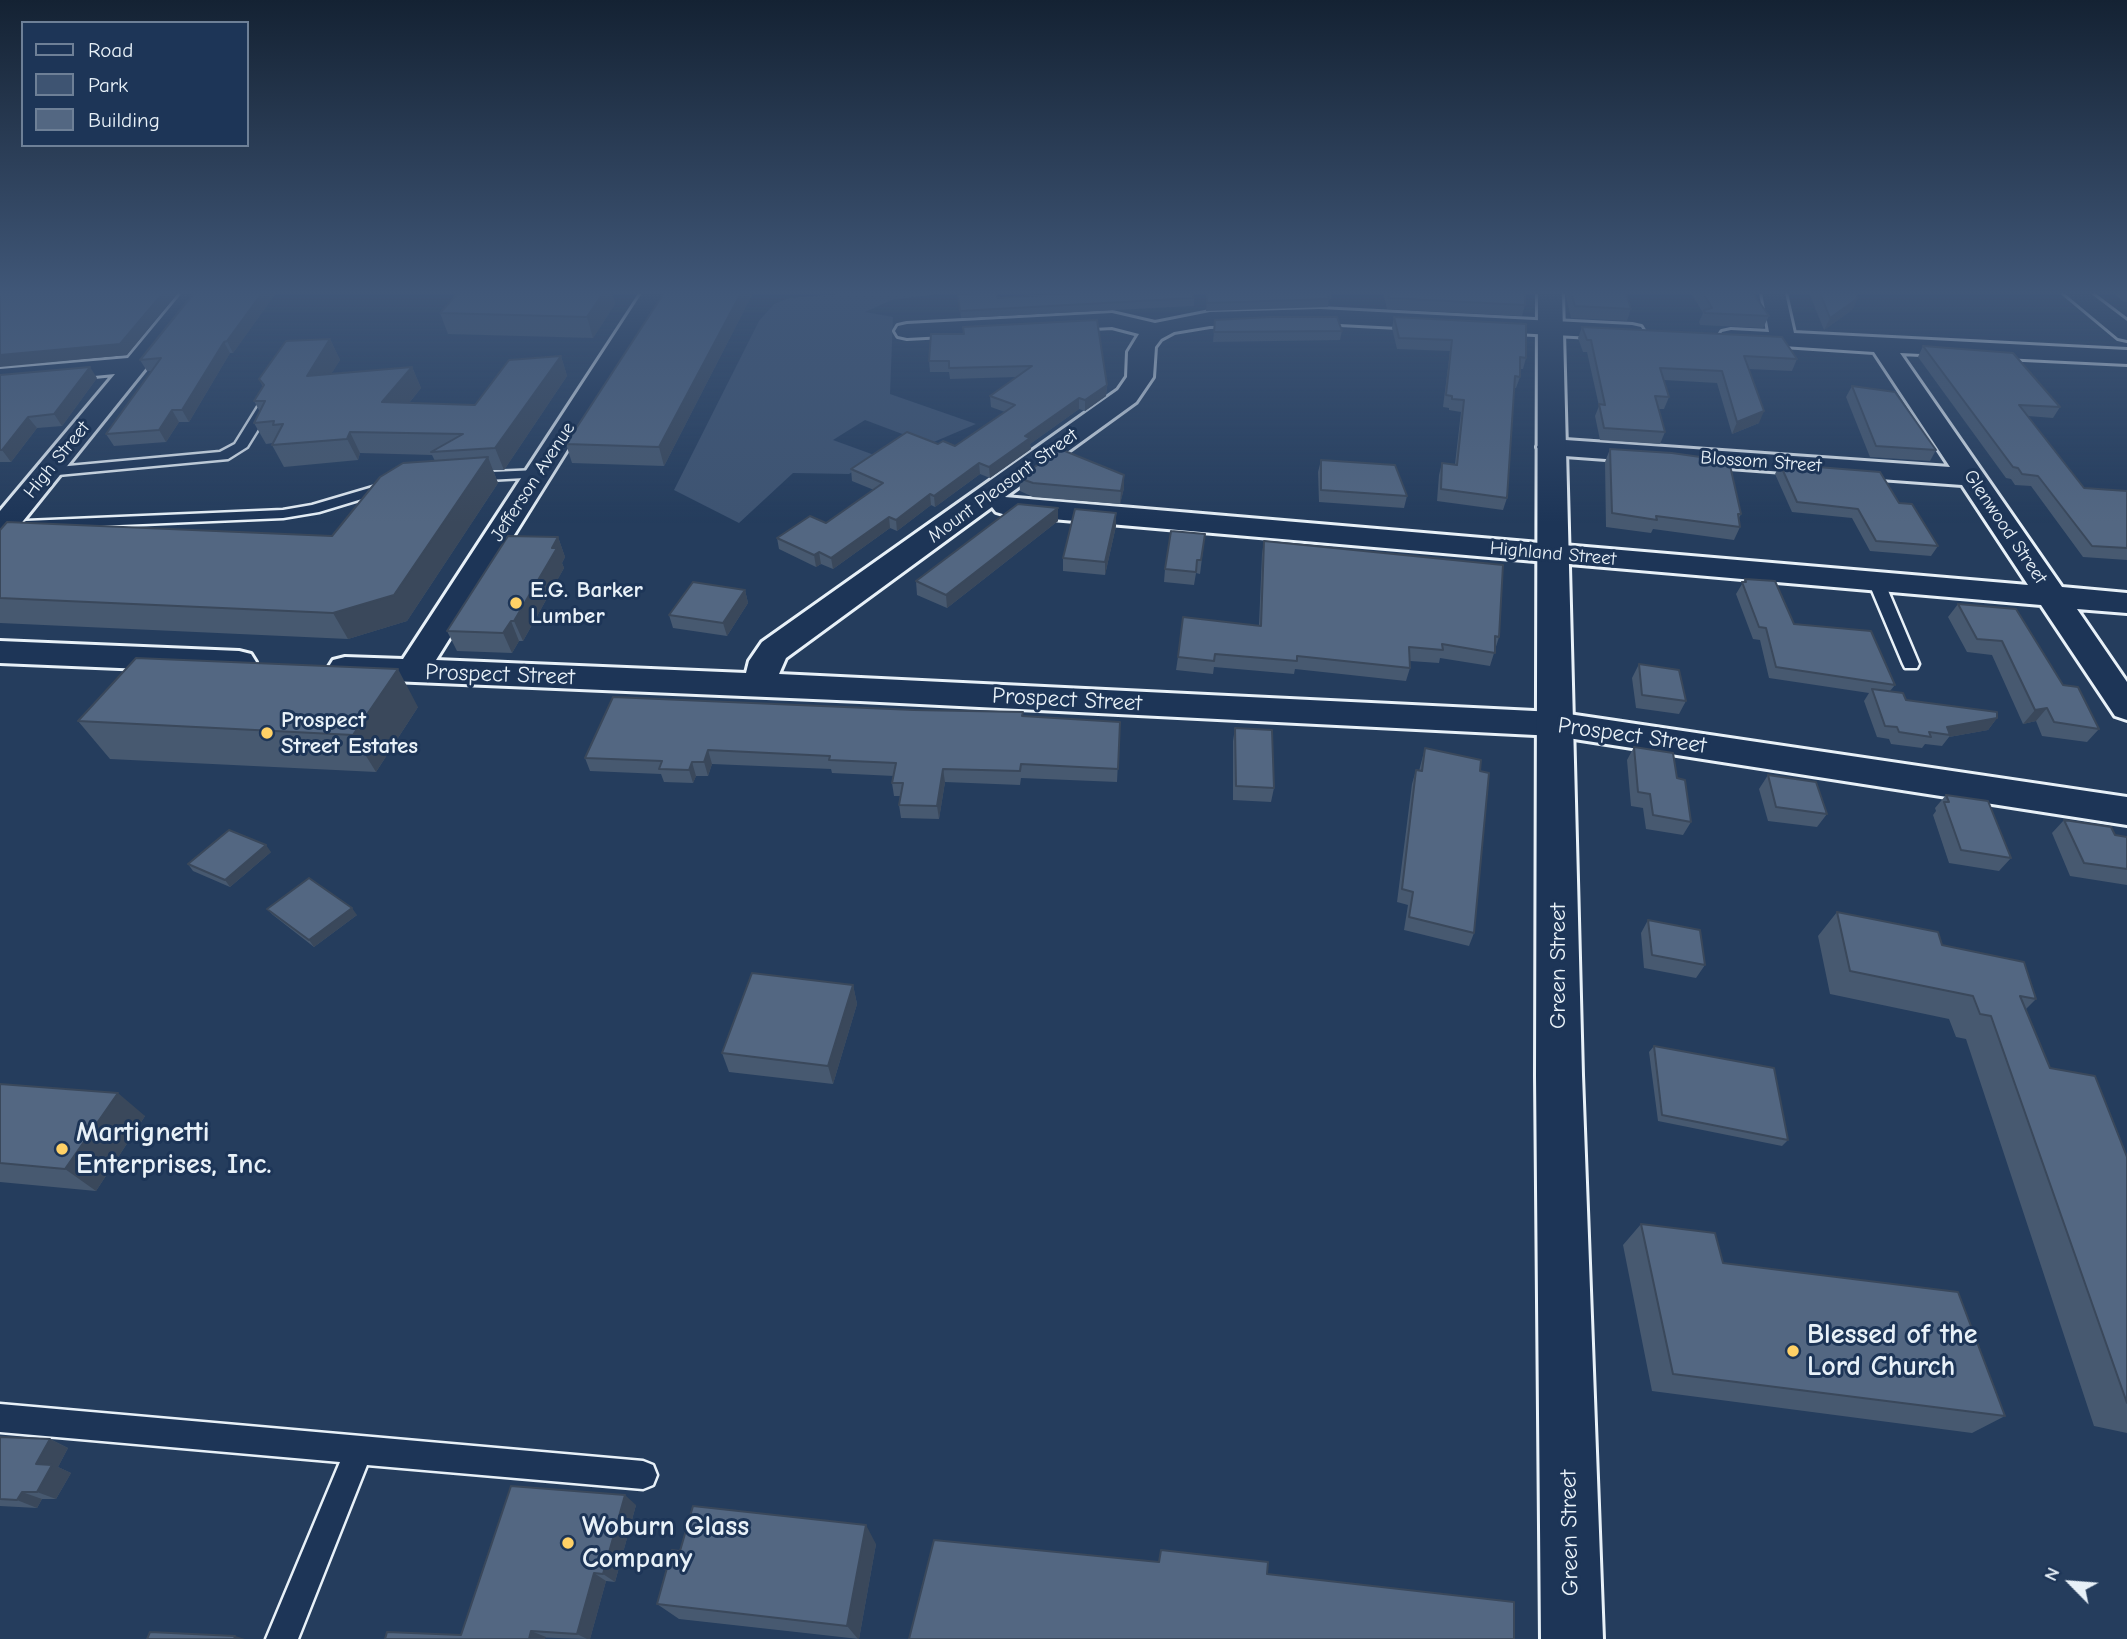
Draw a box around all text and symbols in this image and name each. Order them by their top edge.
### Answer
legend [21,21,248,147]
text: Road [88,38,133,62]
text: Park [88,73,128,97]
text: Building [88,108,160,132]
street label: High Street [19,417,95,503]
street label: Jefferson Avenue [486,418,580,546]
street label: Mount Pleasant Street [924,424,1082,548]
street label: Blossom Street [1700,446,1822,478]
street label: Glenwood Street [1958,466,2052,588]
street label: Highland Street [1489,537,1617,571]
place label: E.G. Barker Lumber [530,576,643,630]
marker: E.G. Barker Lumber [508,595,524,611]
street label: Prospect Street [425,659,575,691]
street label: Prospect Street [991,682,1143,718]
place label: Prospect Street Estates [281,706,418,760]
street label: Prospect Street [1556,712,1708,760]
marker: Prospect Street Estates [259,725,275,741]
street label: Green Street [1544,903,1572,1029]
place label: Martignetti Enterprises, Inc. [76,1116,272,1182]
marker: Martignetti Enterprises, Inc. [54,1141,70,1157]
place label: Blessed of the Lord Church [1807,1318,1978,1384]
marker: Blessed of the Lord Church [1785,1343,1801,1359]
street label: Green Street [1555,1470,1585,1596]
place label: Woburn Glass Company [582,1510,749,1576]
marker: Woburn Glass Company [560,1535,576,1551]
north arrow [2036,1548,2106,1618]
text: N [2039,1564,2065,1584]

